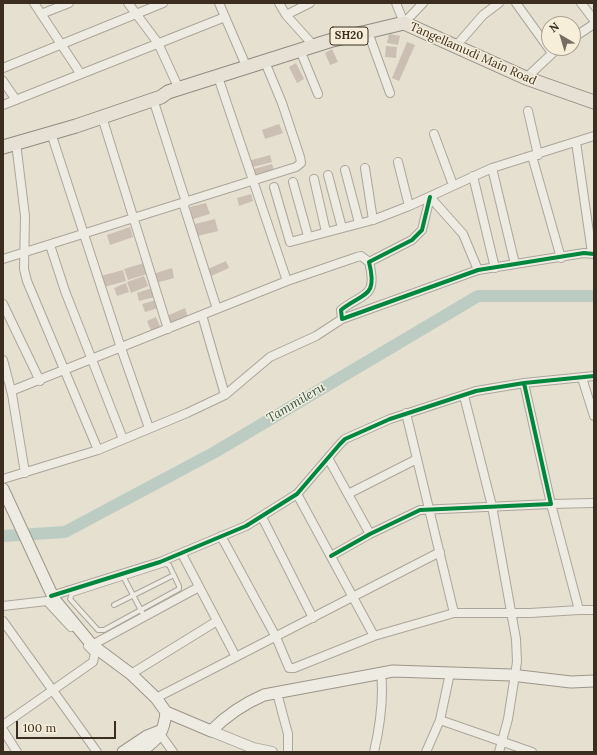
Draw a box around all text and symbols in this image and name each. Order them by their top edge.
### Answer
north arrow [541,16,581,56]
text: N [547,19,562,35]
street label: Tangellamudi Main Road [407,20,539,88]
road number: SH20 [330,27,368,45]
water label: Tammileru [264,380,328,426]
scale bar [18,713,118,739]
text: 100 m [23,720,56,735]

